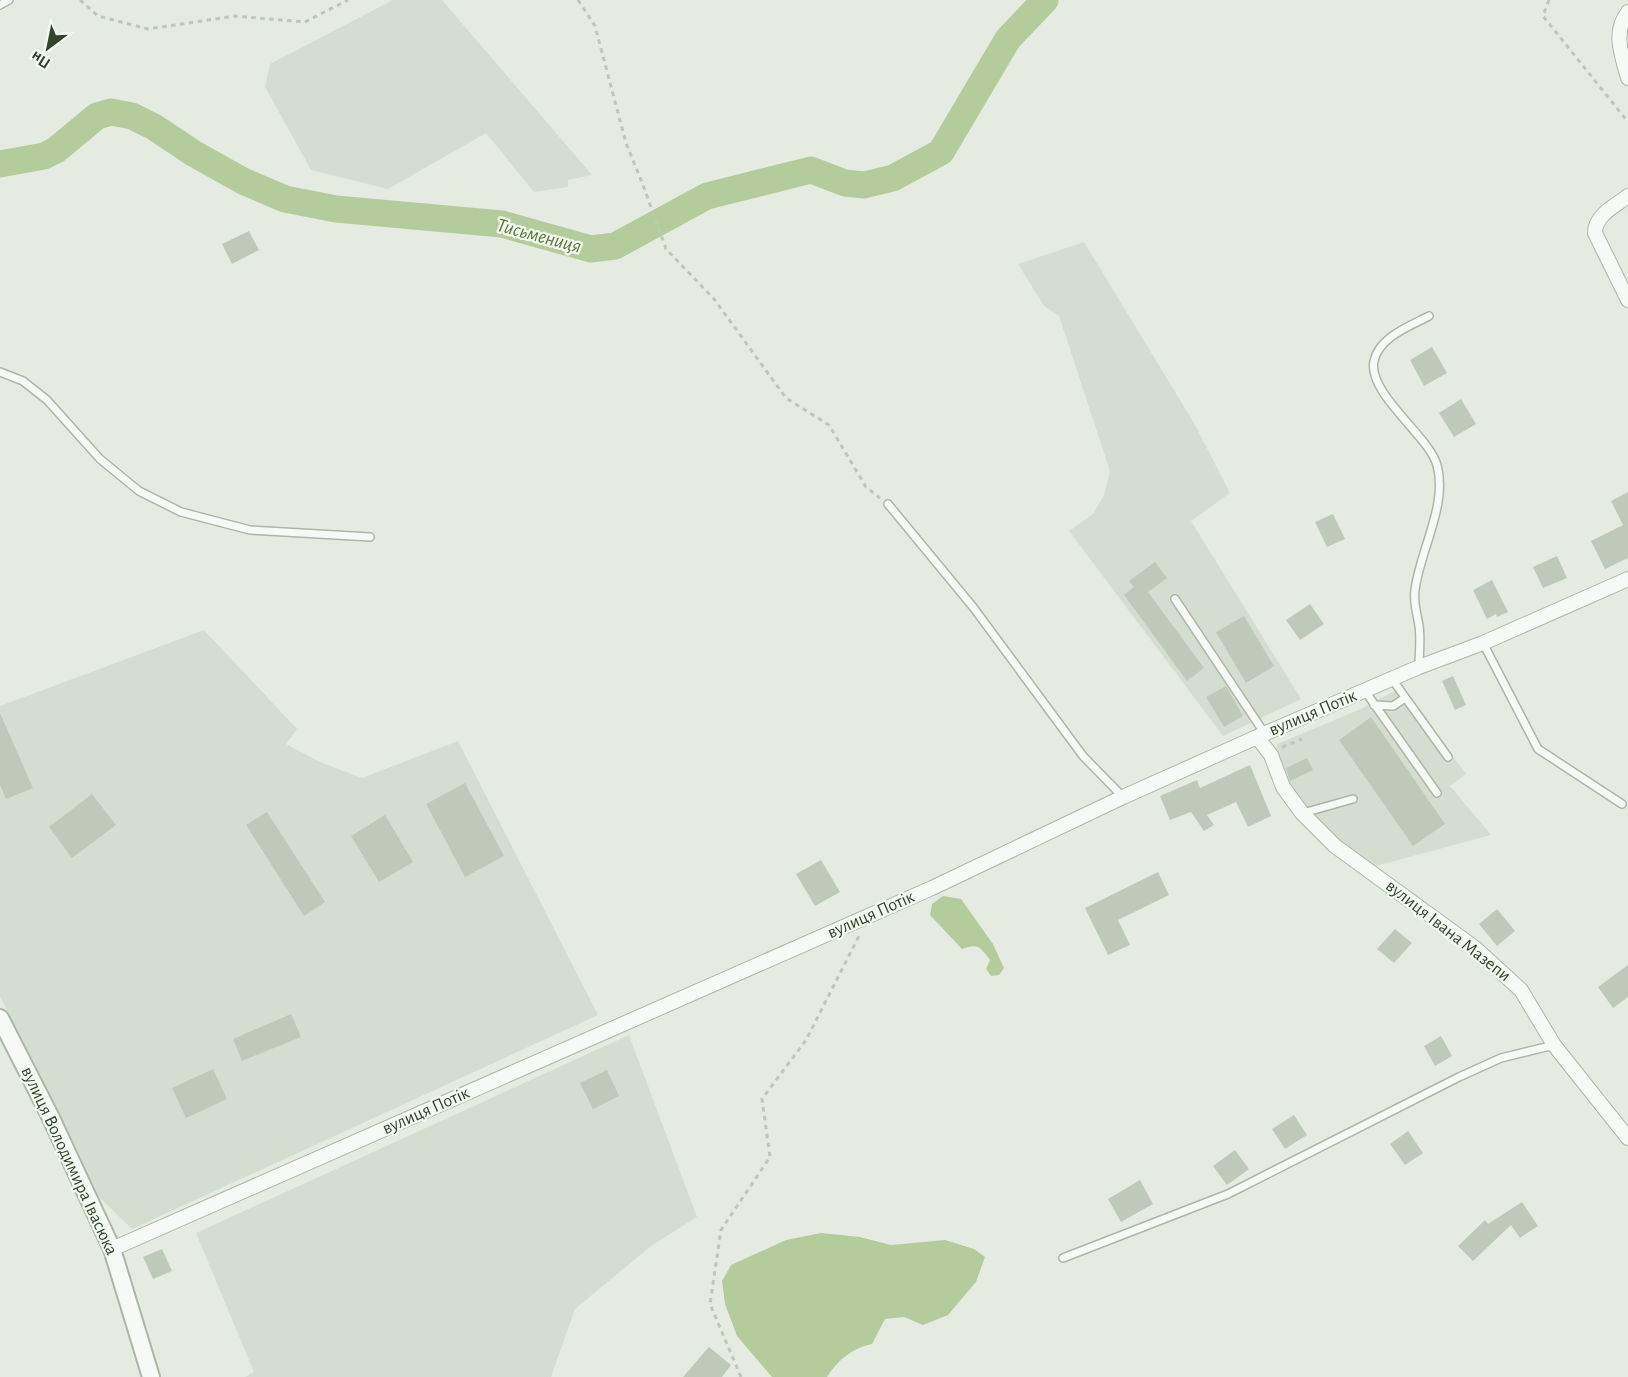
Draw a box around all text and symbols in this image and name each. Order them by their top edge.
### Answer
north arrow [18,18,78,78]
text: Пн [28,48,53,72]
water label: Тисьмениця [494,215,584,257]
street label: вулиця Потік [1267,686,1360,739]
street label: вулиця Івана Мазепи [1382,877,1514,985]
street label: вулиця Потік [825,888,918,942]
street label: вулиця Володимира Івасюка [17,1064,121,1258]
street label: вулиця Потік [380,1084,473,1138]

